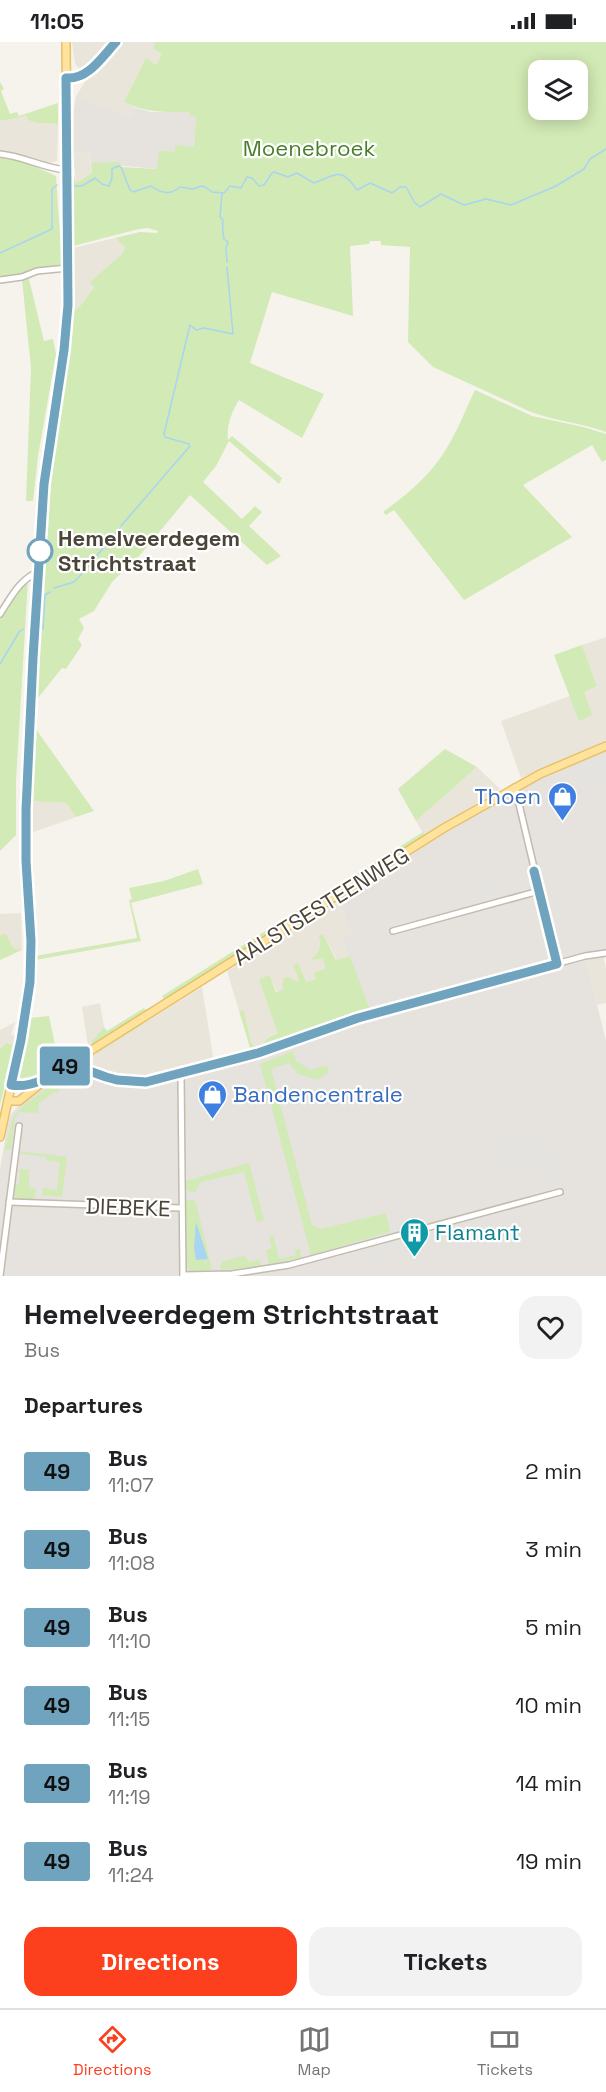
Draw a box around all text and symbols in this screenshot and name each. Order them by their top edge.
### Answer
text: 11:05 [30,7,84,35]
map controls [528,60,588,120]
button: layers [528,60,588,120]
park label: Moenebroek [243,134,376,162]
place label: Hemelveerdegem Strichtstraat [58,524,240,577]
marker: Hemelveerdegem Strichtstraat [27,538,53,564]
shop icon: Thoen [546,780,578,822]
place label: Thoen [474,782,541,810]
street label: AALSTSESTEENWEG [228,841,414,971]
line badge: 49 [38,1046,92,1086]
text: 49 [52,1053,78,1080]
shop icon: Bandencentrale [196,1078,228,1120]
place label: Bandencentrale [233,1080,403,1108]
street label: DIEBEKE [85,1192,171,1222]
building icon: Flamant [398,1216,430,1258]
place label: Flamant [435,1218,520,1246]
text: Hemelveerdegem Strichtstraat [24,1296,439,1332]
button: heart [519,1296,582,1359]
text: Bus [24,1337,60,1363]
text: Departures [24,1391,143,1419]
text: Bus [108,1444,148,1472]
text: 2 min [525,1457,582,1485]
text: 49 [44,1458,70,1485]
text: 11:07 [108,1472,154,1498]
text: Bus [108,1522,148,1550]
text: 3 min [525,1535,582,1563]
text: 49 [44,1536,70,1563]
text: 11:08 [108,1550,155,1576]
text: Bus [108,1600,148,1628]
text: 5 min [525,1613,582,1641]
text: 49 [44,1614,70,1641]
text: 11:10 [108,1628,151,1654]
text: Bus [108,1678,148,1706]
text: 10 min [515,1691,582,1719]
text: 49 [44,1692,70,1719]
text: 11:15 [108,1706,150,1732]
text: Bus [108,1756,148,1784]
text: 14 min [516,1769,582,1797]
text: 49 [44,1770,70,1797]
text: 11:19 [108,1784,150,1810]
text: Bus [108,1834,148,1862]
text: 19 min [516,1847,582,1875]
text: 49 [44,1848,70,1875]
text: 11:24 [108,1862,154,1888]
button: Directions [24,1927,297,1996]
button: Tickets [309,1927,582,1996]
tab: Directions [73,2023,151,2080]
tab: Map [298,2023,331,2080]
tab: Tickets [477,2023,533,2080]

